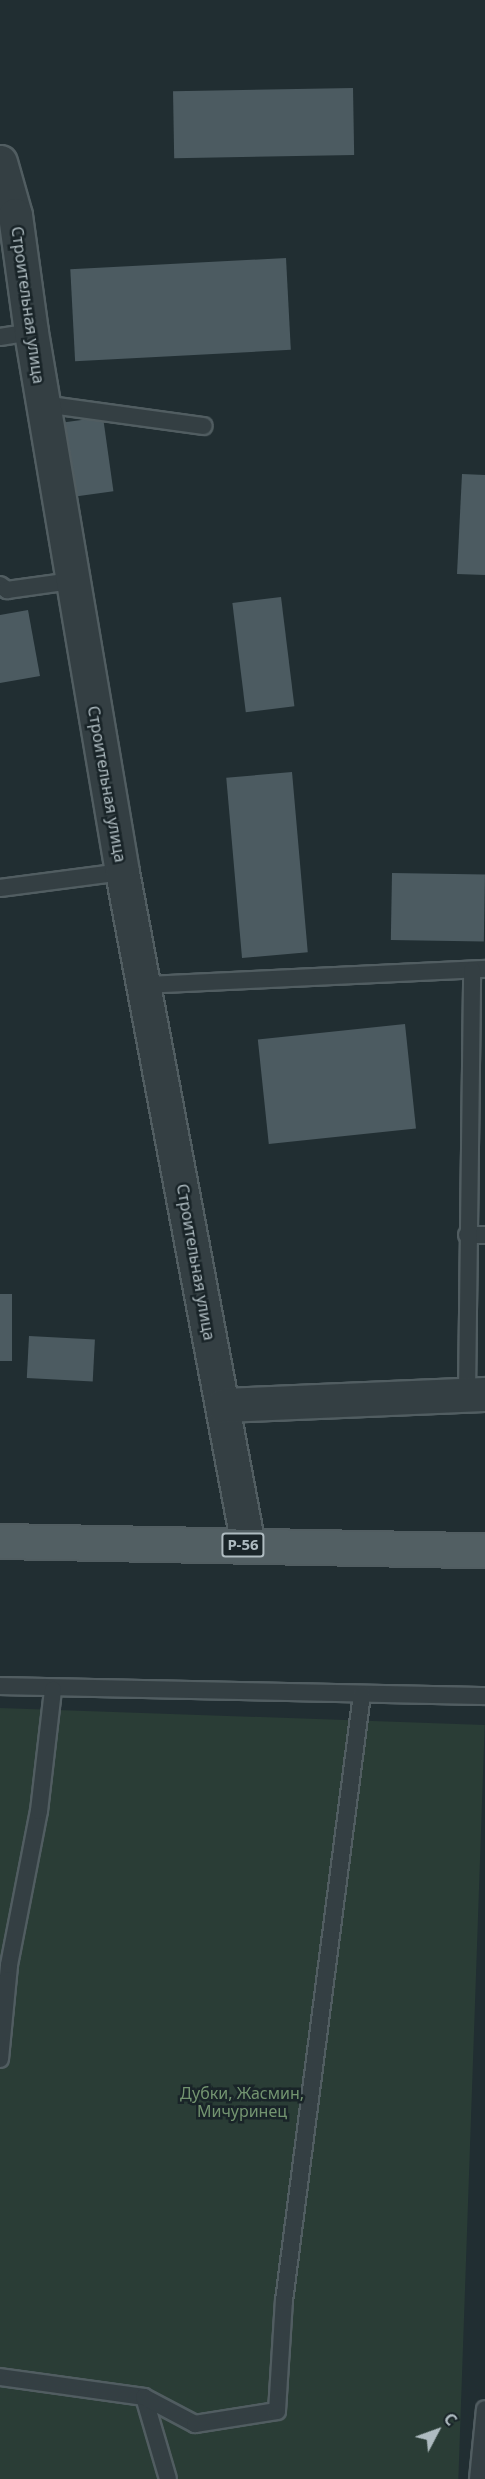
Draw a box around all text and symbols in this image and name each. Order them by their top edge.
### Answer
street label: Строительная улица [7,225,49,385]
street label: Строительная улица [84,704,130,864]
street label: Строительная улица [173,1182,219,1342]
road number: Р-56 [220,1533,266,1557]
park label: Дубки, Жасмин, Мичуринец [180,2083,304,2121]
north arrow [407,2401,467,2461]
text: С [439,2408,462,2430]

